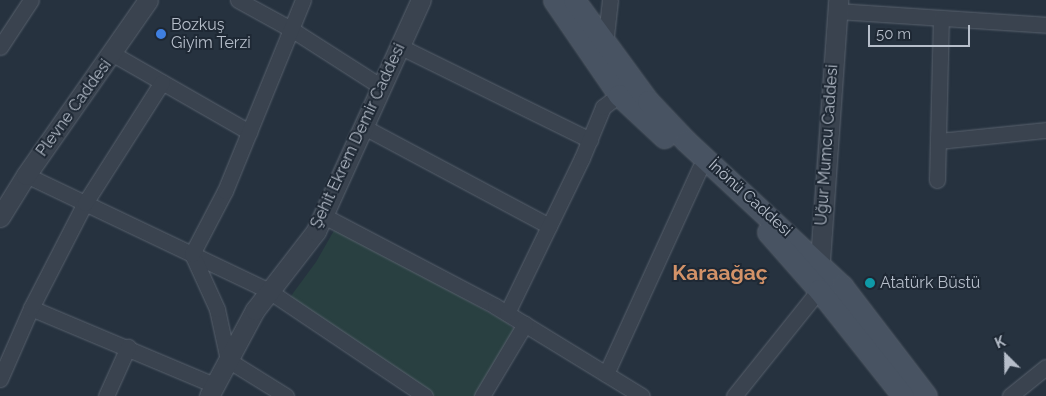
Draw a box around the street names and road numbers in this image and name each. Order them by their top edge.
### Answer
street label: Şehit Ekrem Demir Caddesi [307,40,409,232]
street label: Plevne Caddesi [32,56,116,160]
street label: Uğur Mumcu Caddesi [812,64,842,226]
street label: İnönü Caddesi [704,155,796,241]

